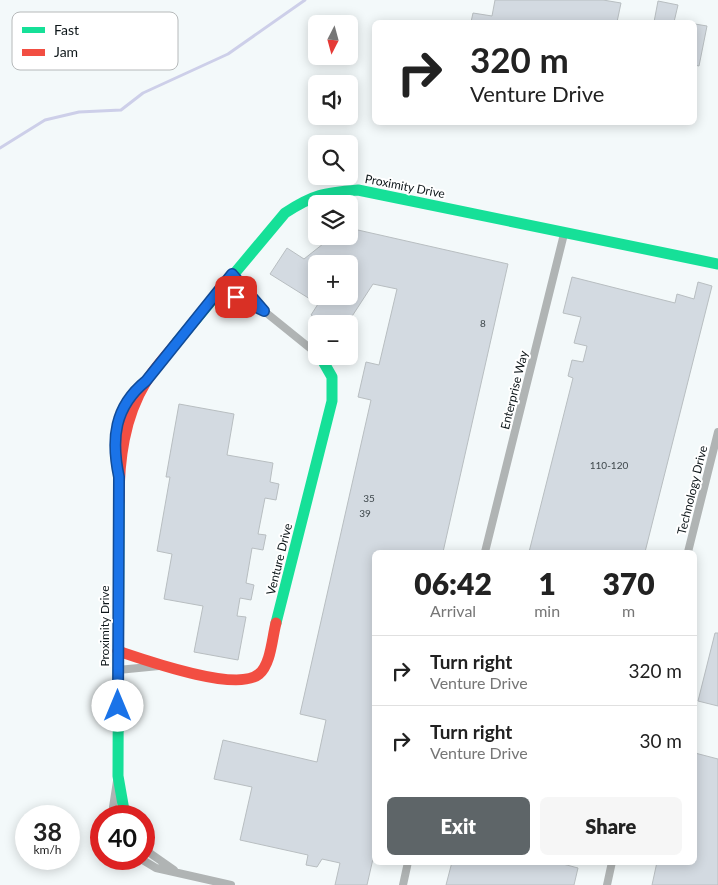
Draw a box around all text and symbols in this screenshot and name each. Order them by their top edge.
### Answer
legend [12,12,178,70]
north arrow [308,15,358,65]
map controls [308,15,358,365]
text: Fast [54,21,79,38]
text: 320 m [470,38,569,80]
icon: right [387,40,452,105]
text: Jam [54,43,78,60]
button: sound [308,75,358,125]
text: Venture Drive [470,80,604,107]
button: search [308,135,358,185]
street label: Proximity Drive [364,171,446,201]
button: layers [308,195,358,245]
button: + [308,255,358,305]
pin [215,276,257,318]
icon: arrive [222,283,250,311]
button: − [308,315,358,365]
house number: 8 [480,317,486,329]
street label: Enterprise Way [497,348,531,431]
street label: Technology Drive [674,444,710,536]
house number: 110-120 [590,459,628,471]
house number: 35 [363,492,375,504]
house number: 39 [359,507,371,519]
street label: Venture Drive [263,522,295,596]
text: 06:42 [414,565,492,601]
text: 1 [538,565,556,601]
text: 370 [602,565,655,601]
street label: Proximity Drive [97,585,112,667]
text: Arrival [430,601,476,620]
text: min [534,601,560,620]
text: m [622,601,635,620]
text: Turn right [430,650,512,673]
icon: right [387,657,415,685]
text: 320 m [628,659,682,682]
text: Venture Drive [430,673,528,692]
position arrow [91,679,143,731]
text: Turn right [430,720,512,743]
icon: right [387,727,415,755]
text: 30 m [639,729,682,752]
text: Venture Drive [430,743,528,762]
button: Exit [387,797,530,855]
button: Share [540,797,682,855]
speed limit sign: 40 [90,805,155,870]
text: 38 [33,816,62,846]
text: km/h [33,842,62,857]

